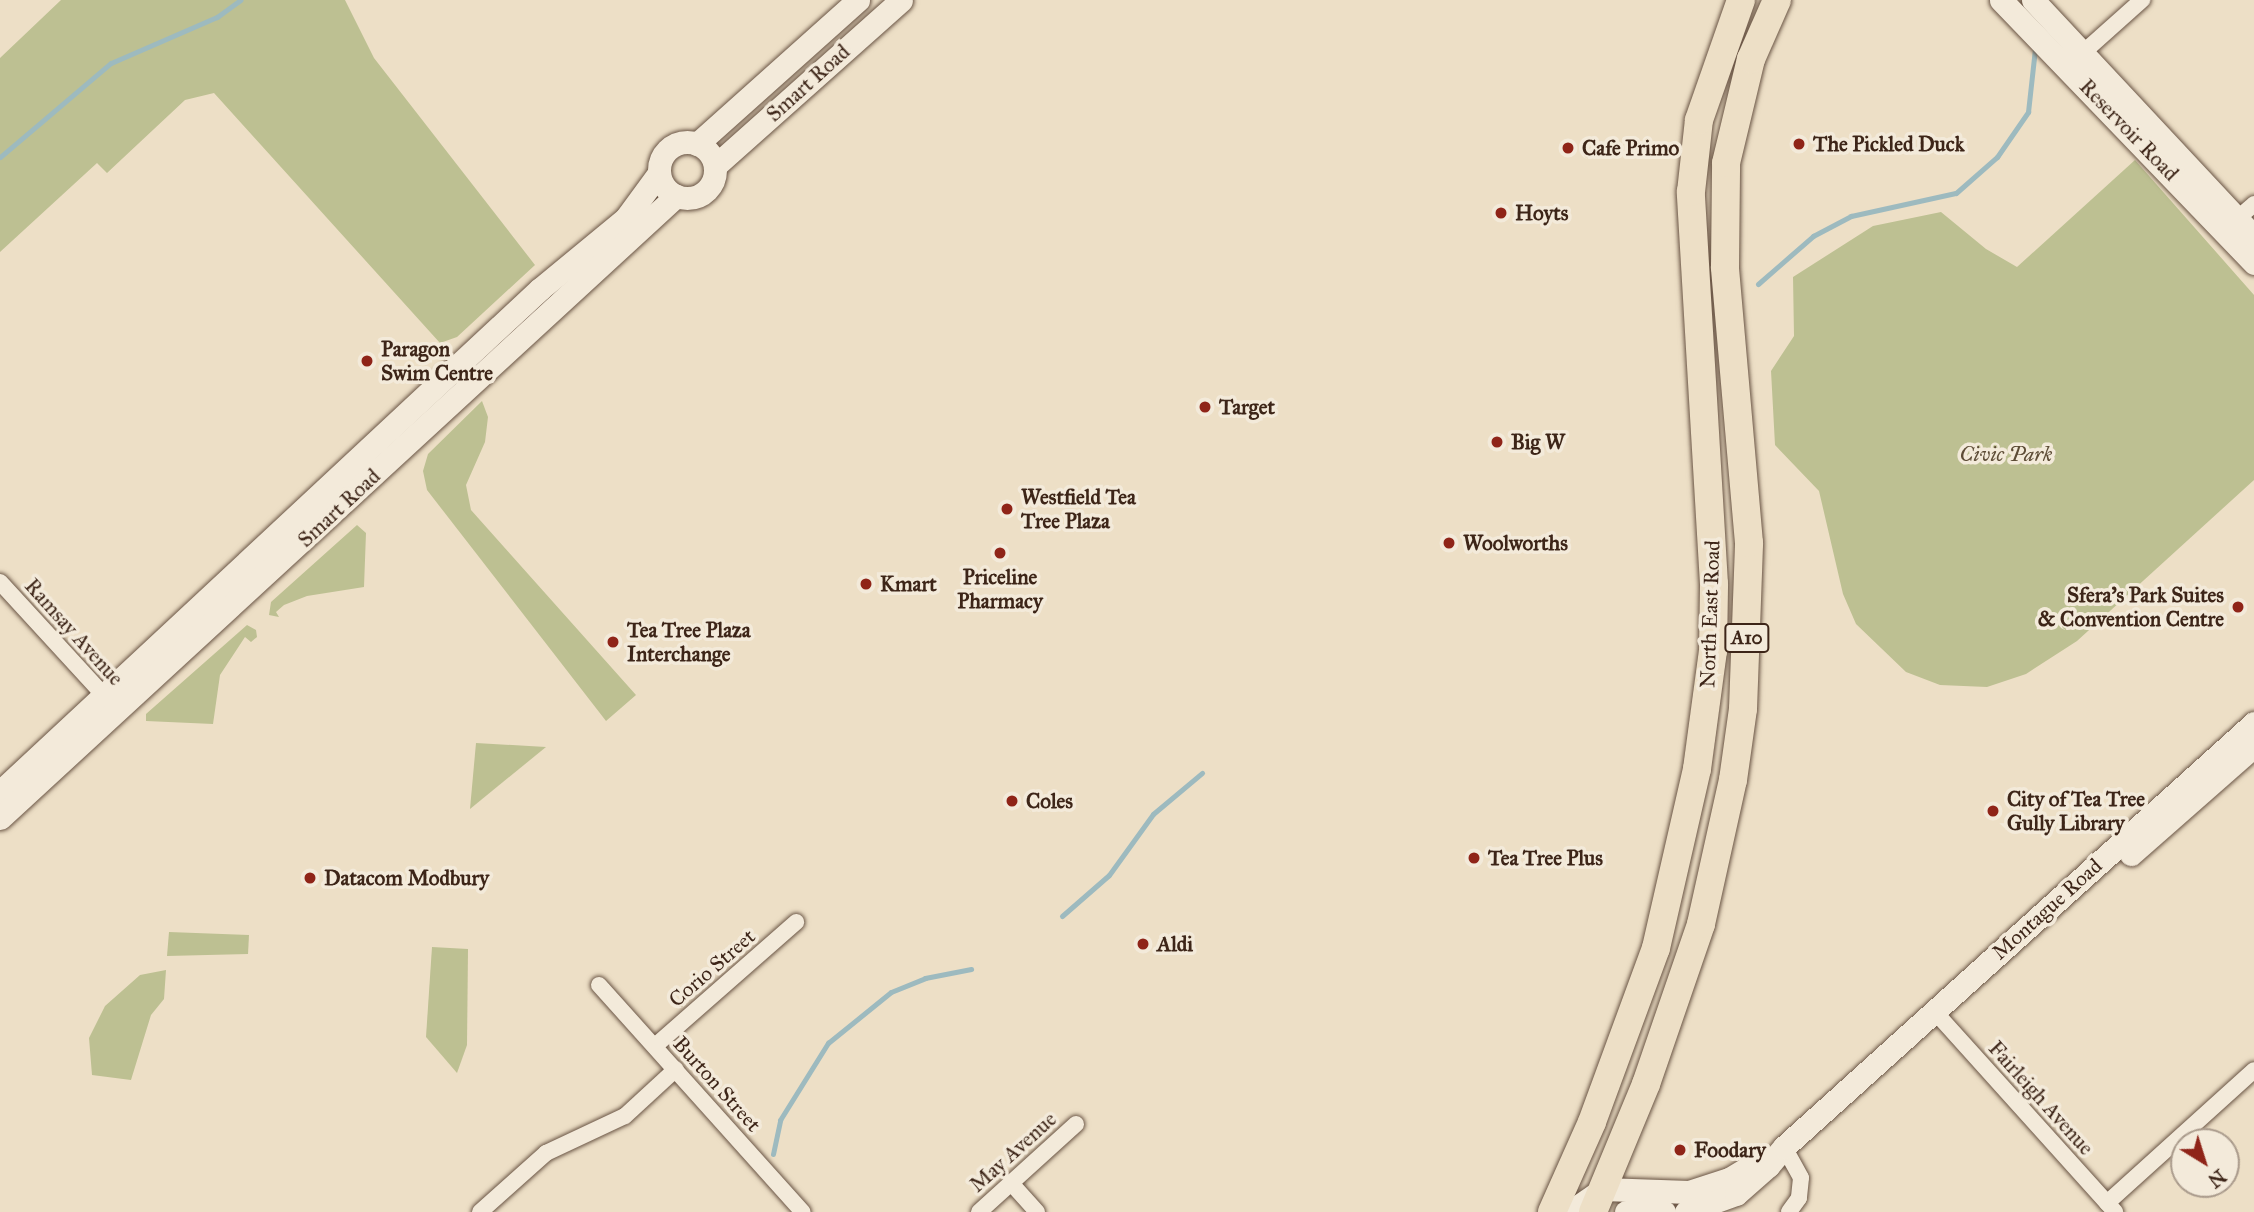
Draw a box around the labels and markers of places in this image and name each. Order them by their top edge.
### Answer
place label: The Pickled Duck [1813,131,1964,157]
place label: Cafe Primo [1582,135,1679,161]
marker: The Pickled Duck [1791,136,1807,152]
marker: Cafe Primo [1560,140,1576,156]
place label: Hoyts [1515,200,1568,226]
marker: Hoyts [1493,205,1509,221]
place label: Paragon Swim Centre [381,336,493,386]
marker: Paragon Swim Centre [359,353,375,369]
place label: Target [1219,394,1275,420]
marker: Target [1197,399,1213,415]
place label: Big W [1511,429,1565,455]
marker: Big W [1489,434,1505,450]
place label: Westfield Tea Tree Plaza [1021,484,1136,534]
marker: Westfield Tea Tree Plaza [999,501,1015,517]
place label: Woolworths [1463,530,1568,556]
marker: Woolworths [1441,535,1457,551]
marker: Priceline Pharmacy [992,545,1008,561]
place label: Priceline Pharmacy [957,564,1043,614]
place label: Kmart [880,571,937,597]
marker: Kmart [858,576,874,592]
place label: Sfera's Park Suites & Convention Centre [2038,582,2224,632]
marker: Sfera's Park Suites & Convention Centre [2230,599,2246,615]
place label: Tea Tree Plaza Interchange [627,617,751,667]
marker: Tea Tree Plaza Interchange [605,634,621,650]
place label: City of Tea Tree Gully Library [2007,786,2145,836]
place label: Coles [1026,788,1073,814]
marker: Coles [1004,793,1020,809]
marker: City of Tea Tree Gully Library [1985,803,2001,819]
place label: Tea Tree Plus [1488,845,1603,871]
marker: Tea Tree Plus [1466,850,1482,866]
place label: Datacom Modbury [324,865,489,891]
marker: Datacom Modbury [302,870,318,886]
place label: Aldi [1157,931,1193,957]
marker: Aldi [1135,936,1151,952]
place label: Foodary [1694,1137,1766,1163]
marker: Foodary [1672,1142,1688,1158]

